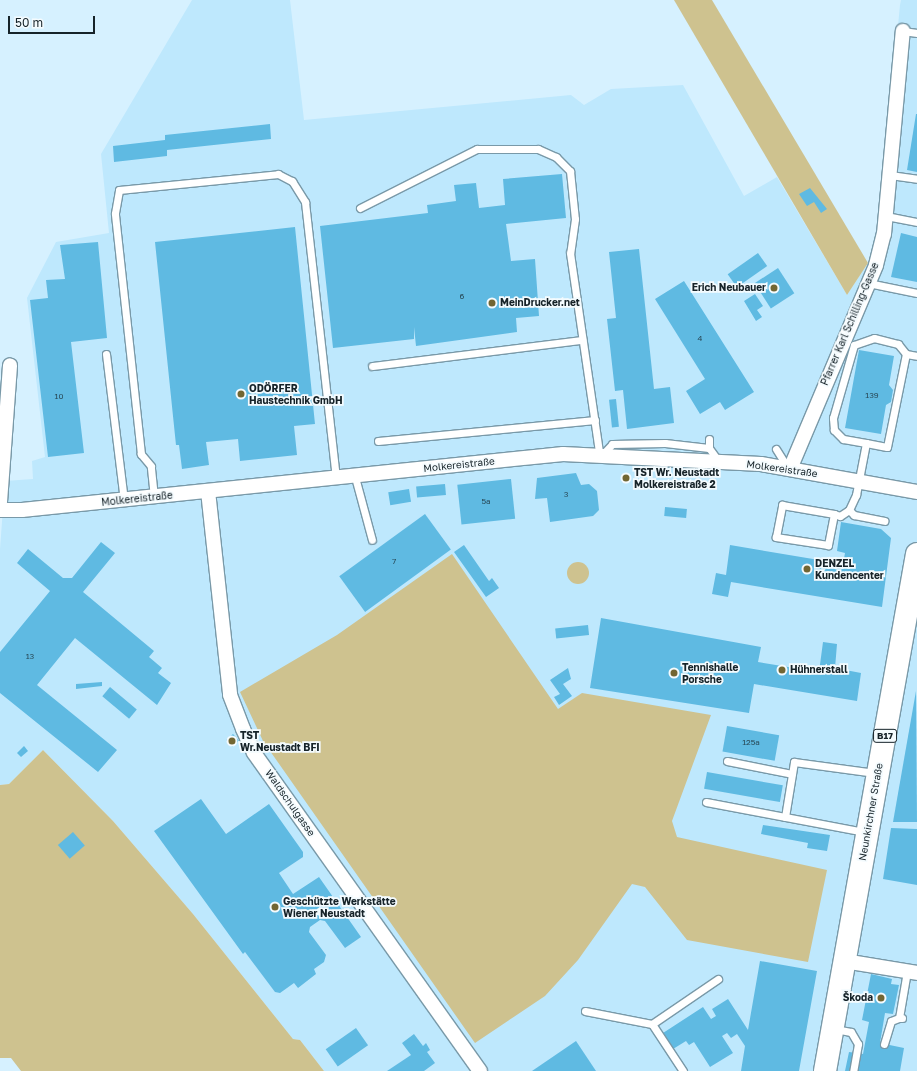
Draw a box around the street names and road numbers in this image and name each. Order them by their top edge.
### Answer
street label: Pfarrer Karl Schilling-Gasse [819,261,881,387]
street label: Molkereistraße [423,455,495,475]
street label: Molkereistraße [746,458,818,480]
street label: Molkereistraße [101,489,173,509]
road number: B17 [873,729,897,743]
street label: Neunkirchner Straße [857,762,885,862]
street label: Waldschulgasse [263,767,317,839]

